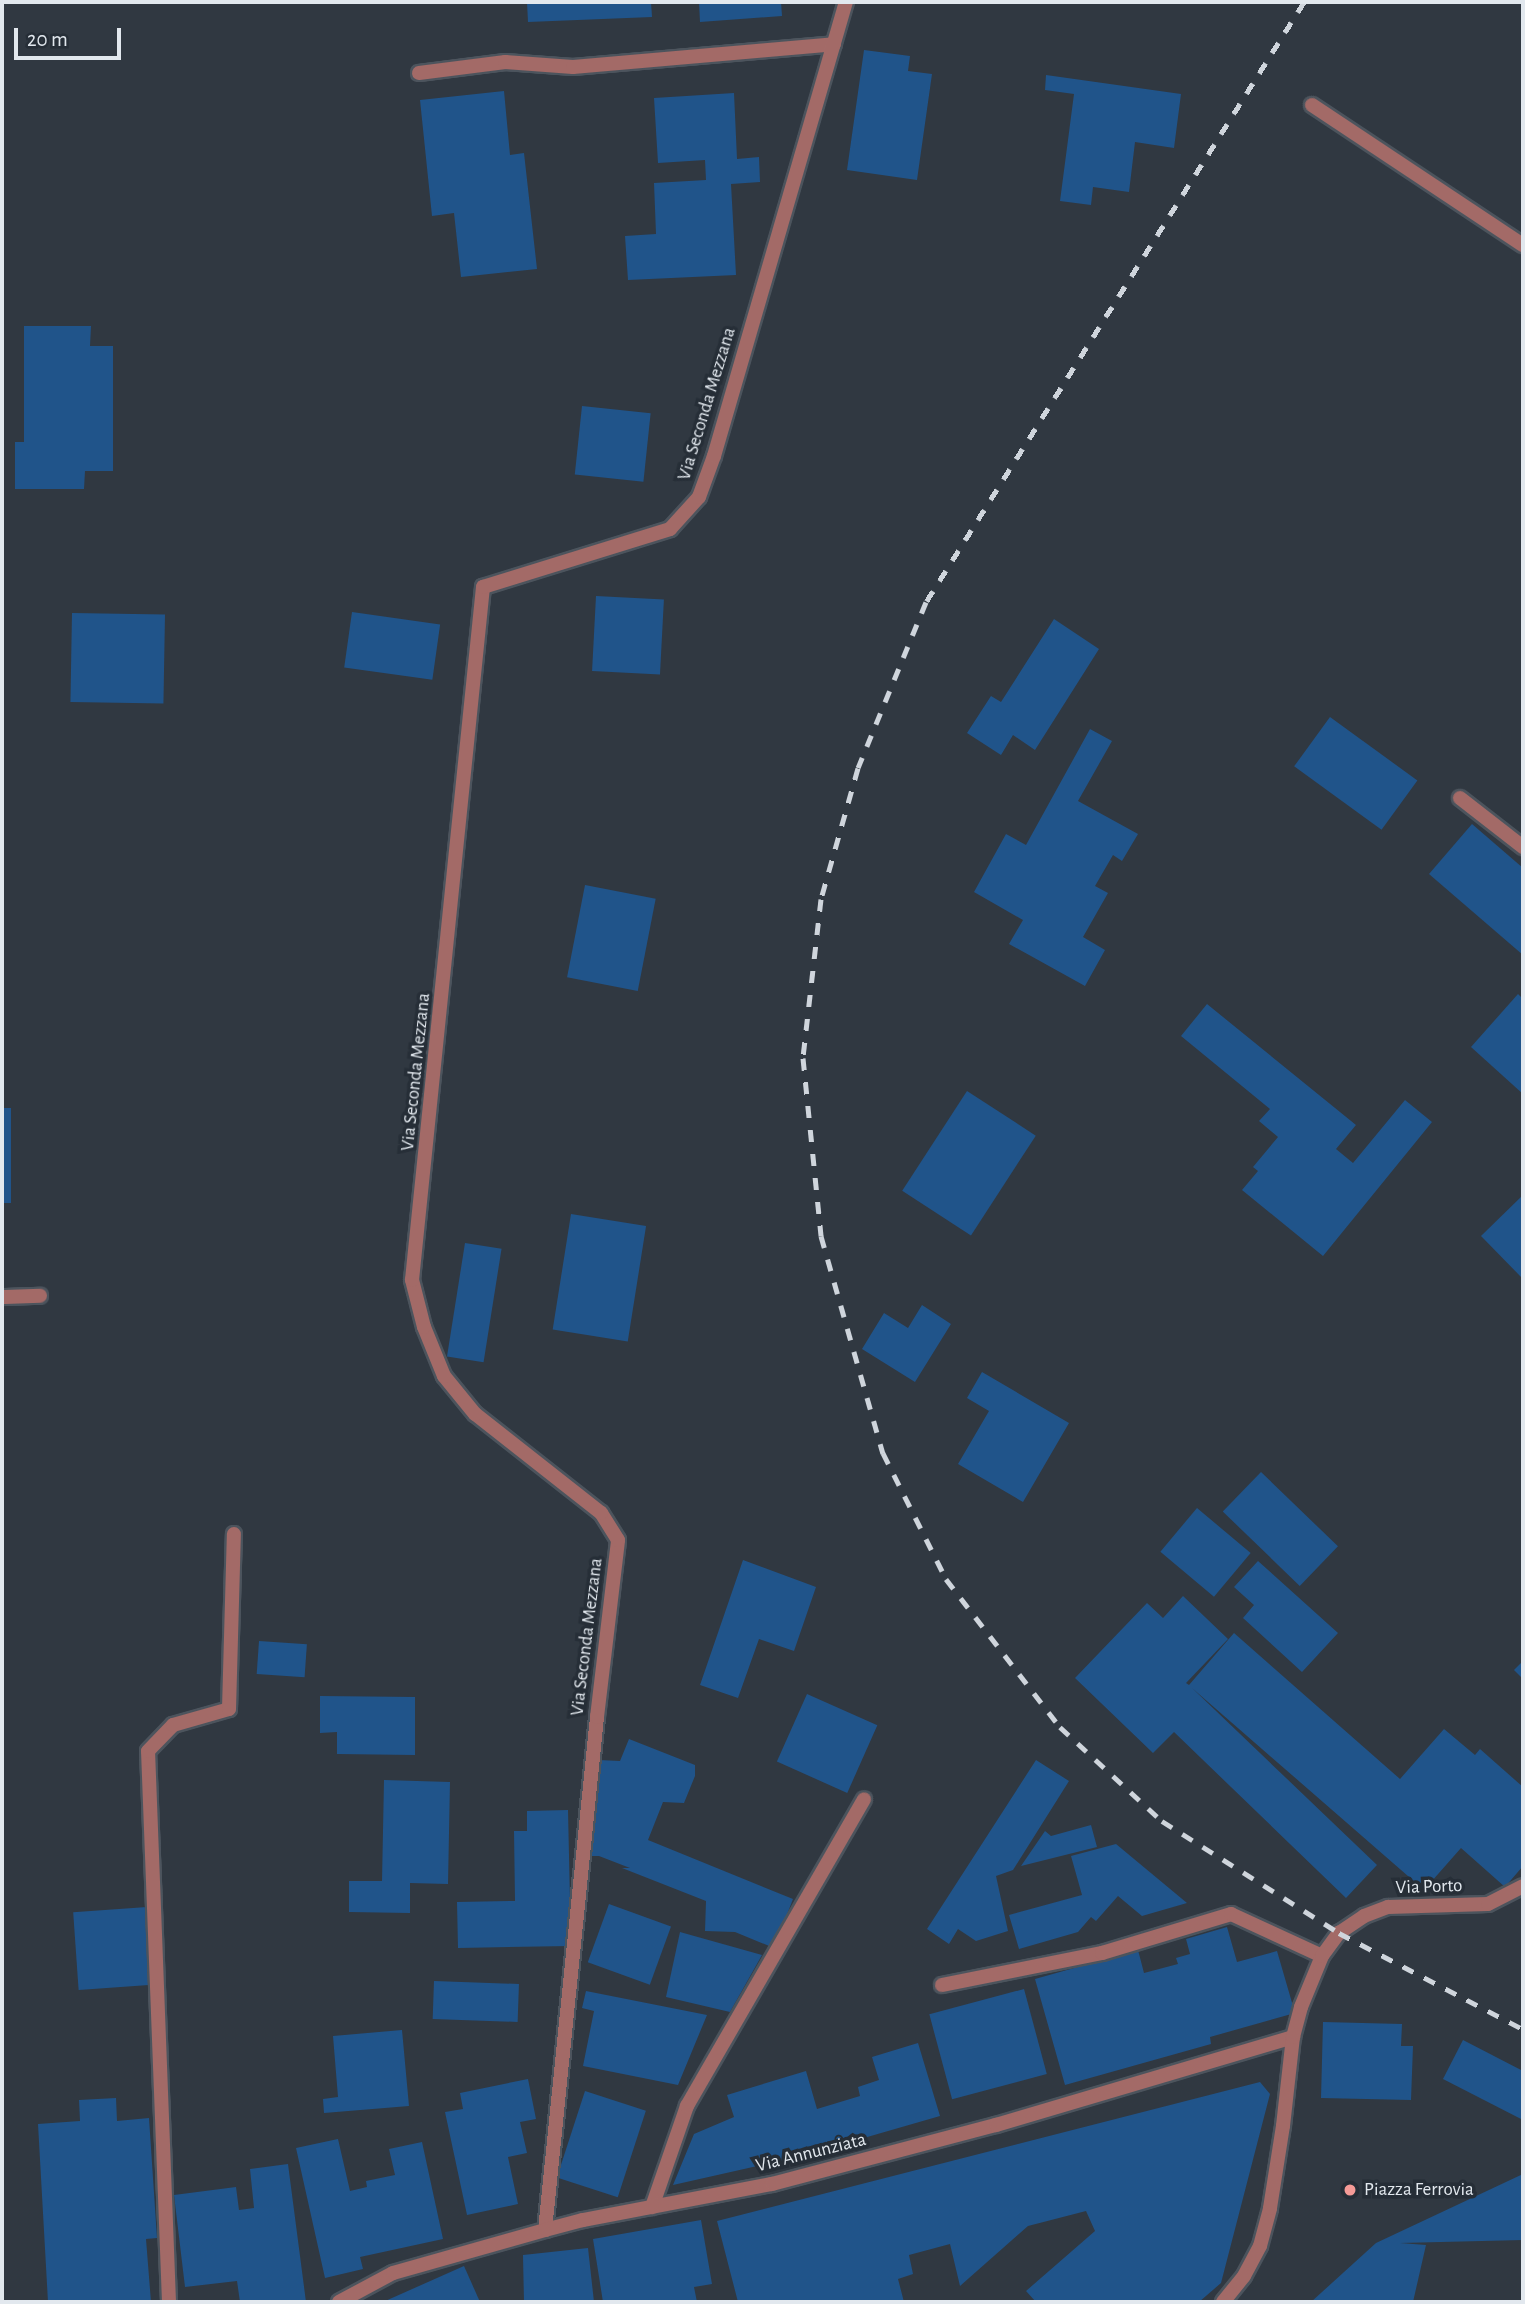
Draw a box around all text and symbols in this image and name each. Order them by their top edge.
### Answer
scale bar [18,14,124,58]
text: 20 m [27,29,68,50]
street label: Via Seconda Mezzana [673,325,741,483]
street label: Via Seconda Mezzana [396,992,436,1152]
street label: Via Seconda Mezzana [566,1557,608,1717]
street label: Via Porto [1395,1874,1463,1900]
street label: Via Annunziata [754,2128,868,2178]
place label: Piazza Ferrovia [1364,2179,1474,2201]
marker: Piazza Ferrovia [1342,2182,1358,2198]

